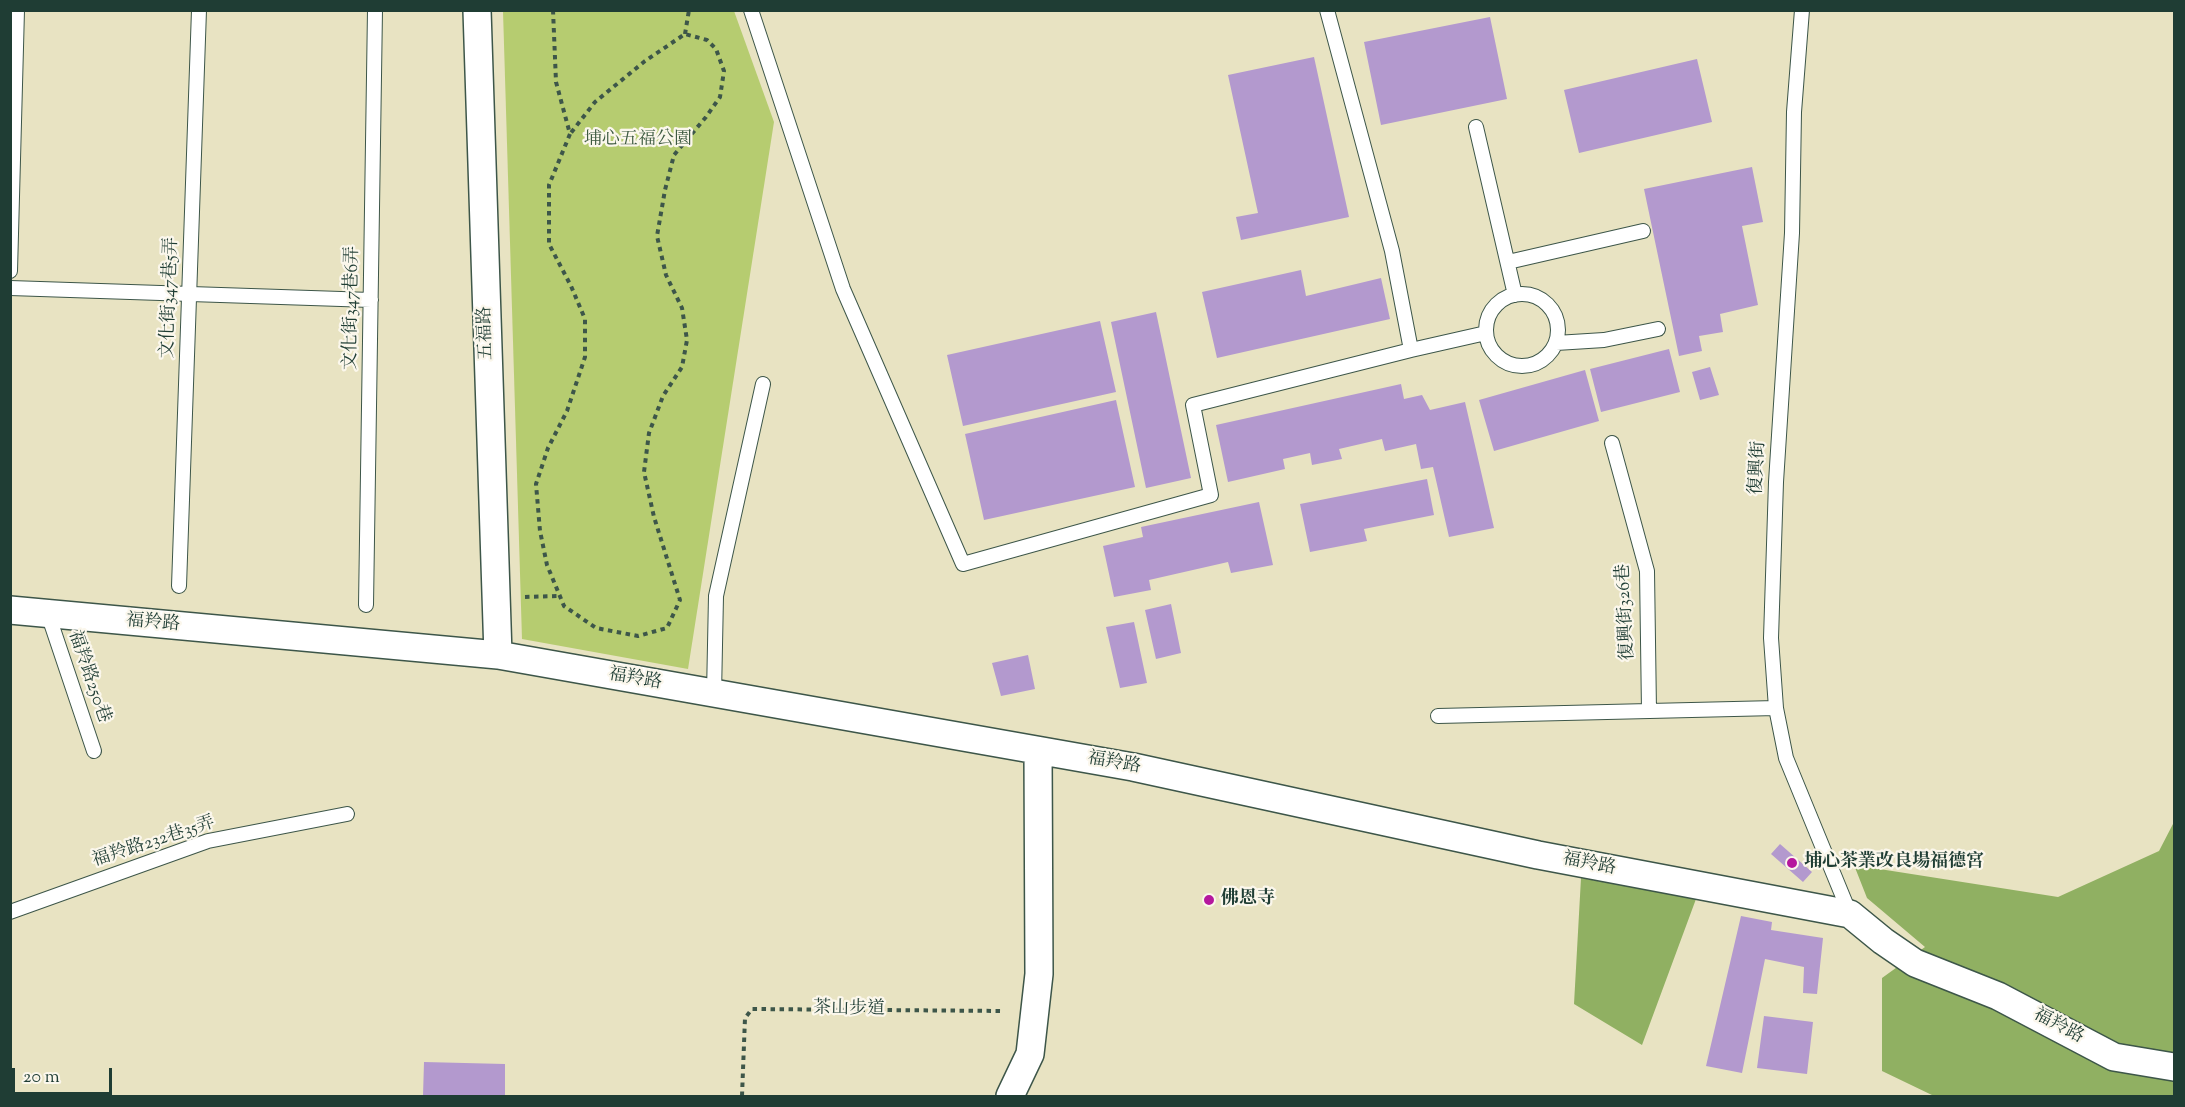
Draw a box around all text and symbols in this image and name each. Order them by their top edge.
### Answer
park label: 埔心五福公園 [584,130,692,152]
street label: 文化街347巷5弄 [158,237,184,359]
street label: 文化街347巷6弄 [341,246,365,370]
street label: 五福路 [475,306,499,360]
street label: 復興街 [1747,440,1771,496]
street label: 復興街326巷 [1614,563,1640,661]
street label: 福羚路 [125,611,181,637]
street label: 福羚路250巷 [62,628,114,726]
street label: 福羚路 [607,665,663,695]
street label: 福羚路 [1086,749,1142,779]
street label: 福羚路232巷35弄 [90,813,218,873]
street label: 福羚路 [1560,849,1618,881]
place label: 埔心茶業改良場福德宮 [1804,852,1984,874]
marker: 埔心茶業改良場福德宮 [1785,856,1799,870]
place label: 佛恩寺 [1221,889,1275,911]
marker: 佛恩寺 [1202,893,1216,907]
street label: 茶山步道 [813,999,885,1021]
street label: 福羚路 [2029,1005,2087,1049]
scale bar [15,1056,116,1094]
text: 20 m [23,1065,60,1091]

